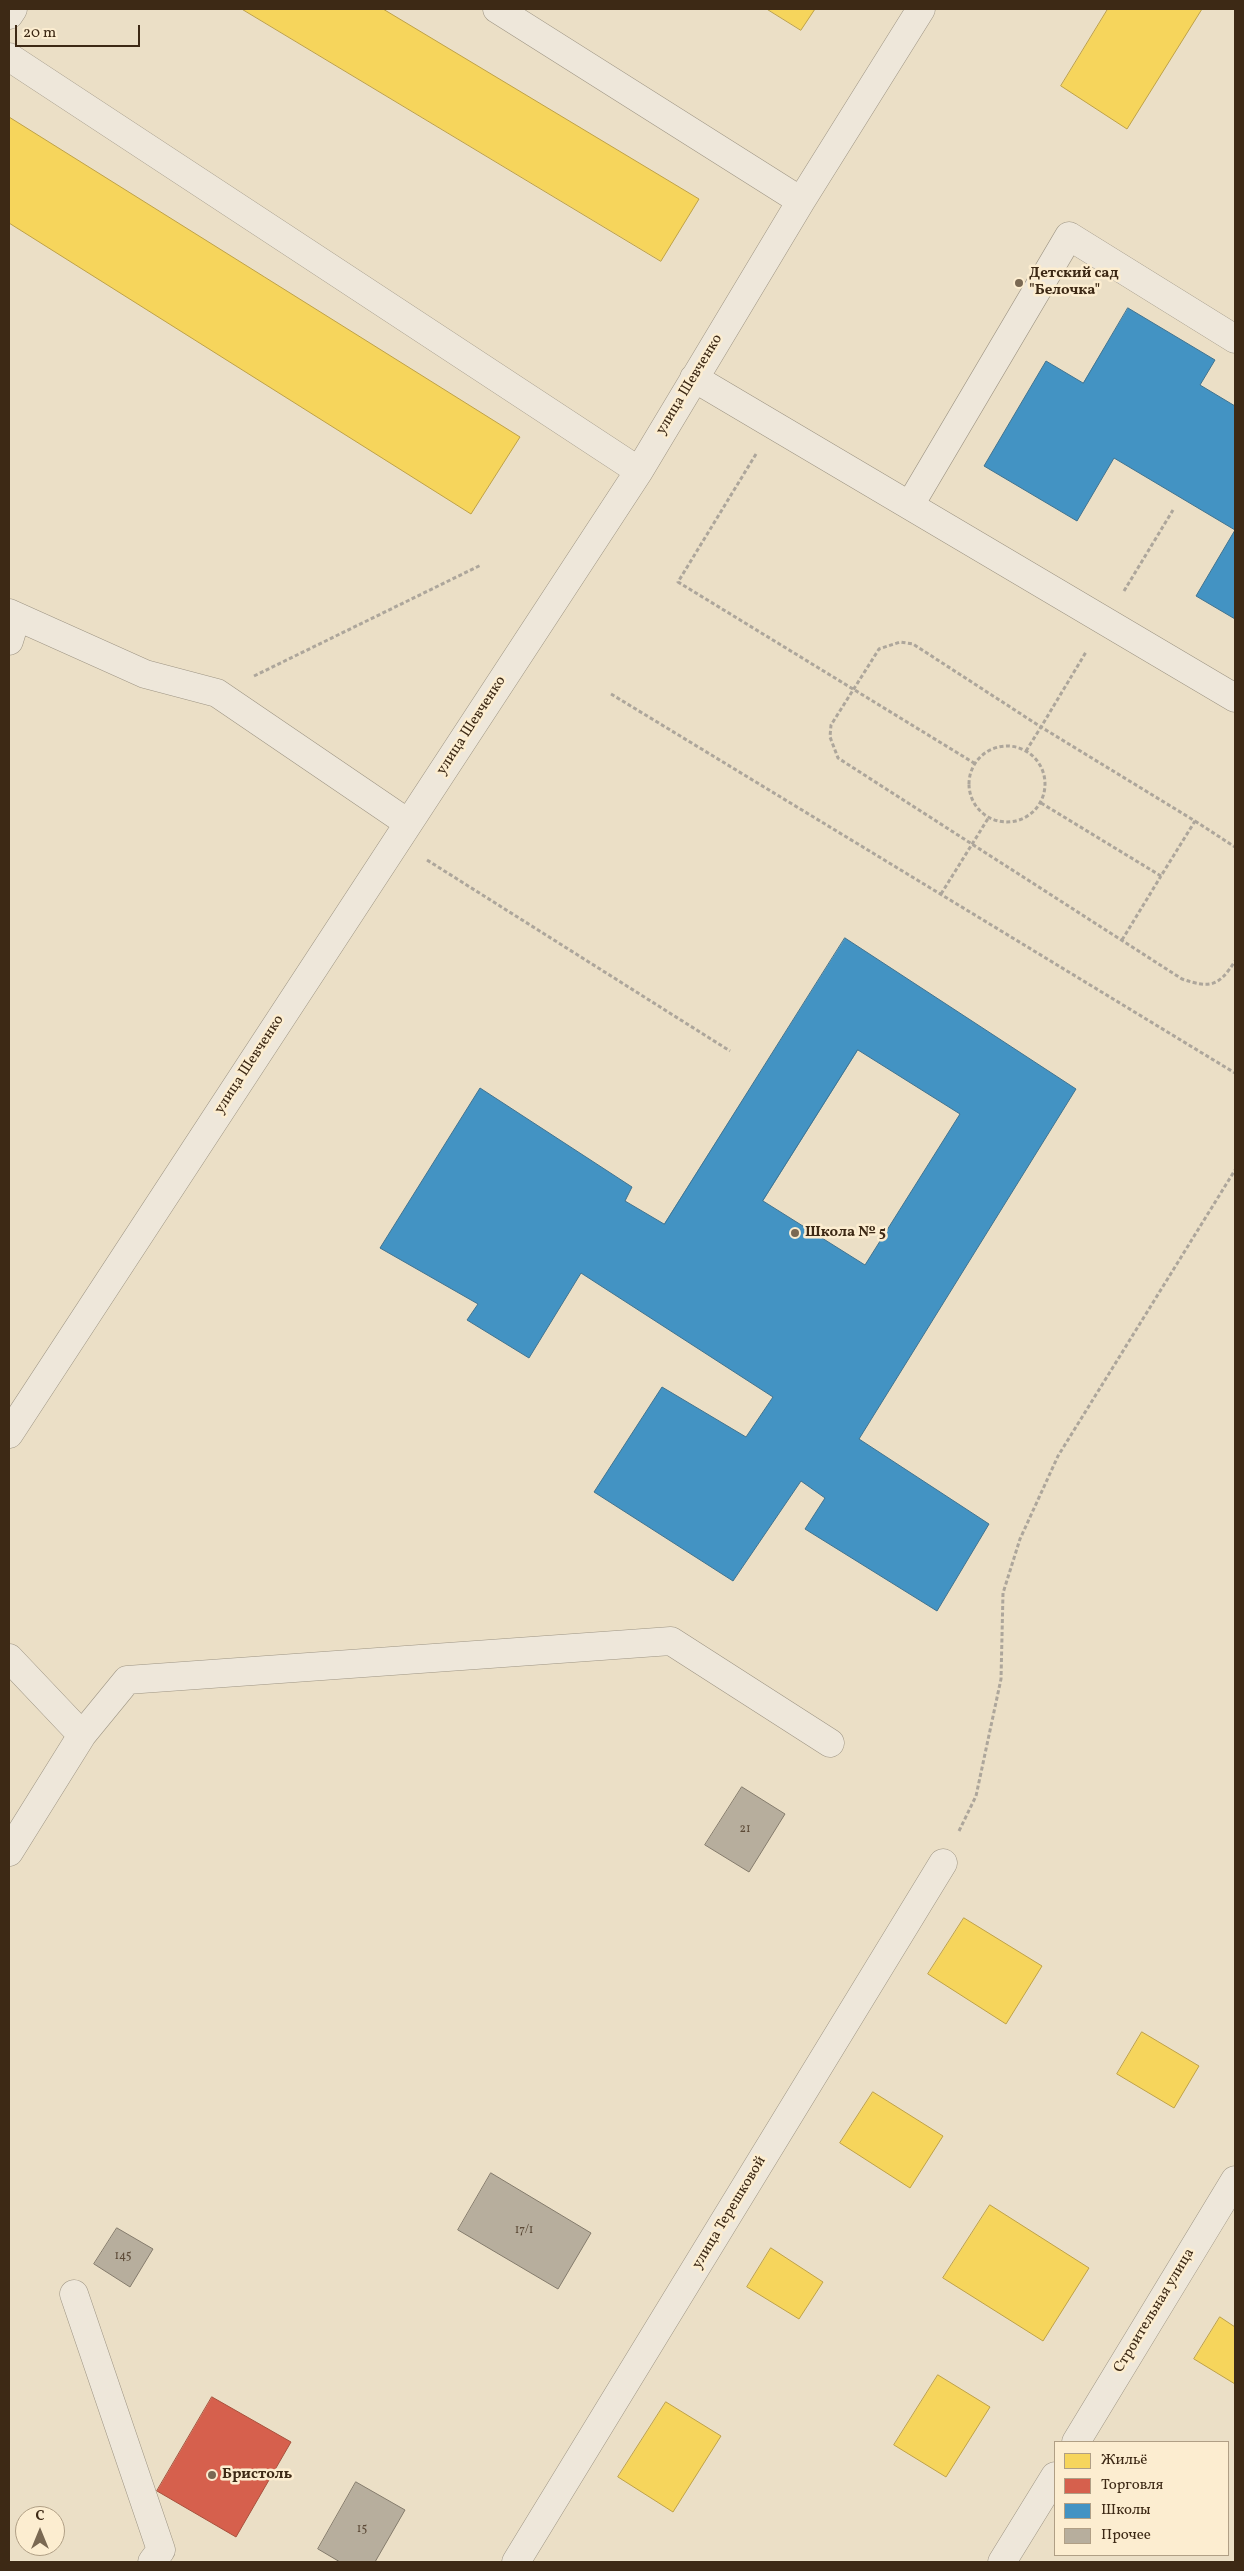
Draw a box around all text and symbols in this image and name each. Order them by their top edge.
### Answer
scale bar [18,15,142,47]
text: 20 m [23,23,56,44]
place label: Детский сад "Белочка" [1029,265,1119,300]
marker: Детский сад "Белочка" [1013,277,1025,289]
street label: улица Шевченко [653,331,727,439]
street label: улица Шевченко [433,673,511,779]
street label: улица Шевченко [211,1012,289,1118]
place label: Школа № 5 [805,1224,886,1242]
marker: Школа № 5 [789,1227,801,1239]
house number: 21 [739,1823,751,1837]
street label: улица Терешковой [689,2153,771,2273]
house number: 17/1 [515,2224,533,2238]
street label: Строительная улица [1111,2246,1199,2376]
house number: 145 [114,2250,132,2264]
legend [1054,2441,1229,2556]
text: Жильё [1101,2450,1147,2471]
place label: Бристоль [222,2466,292,2484]
marker: Бристоль [206,2469,218,2481]
text: Торговля [1101,2475,1163,2496]
text: Школы [1101,2500,1151,2521]
north arrow [15,2506,65,2556]
text: С [35,2507,45,2526]
house number: 15 [357,2523,367,2537]
text: Прочее [1101,2525,1151,2546]

